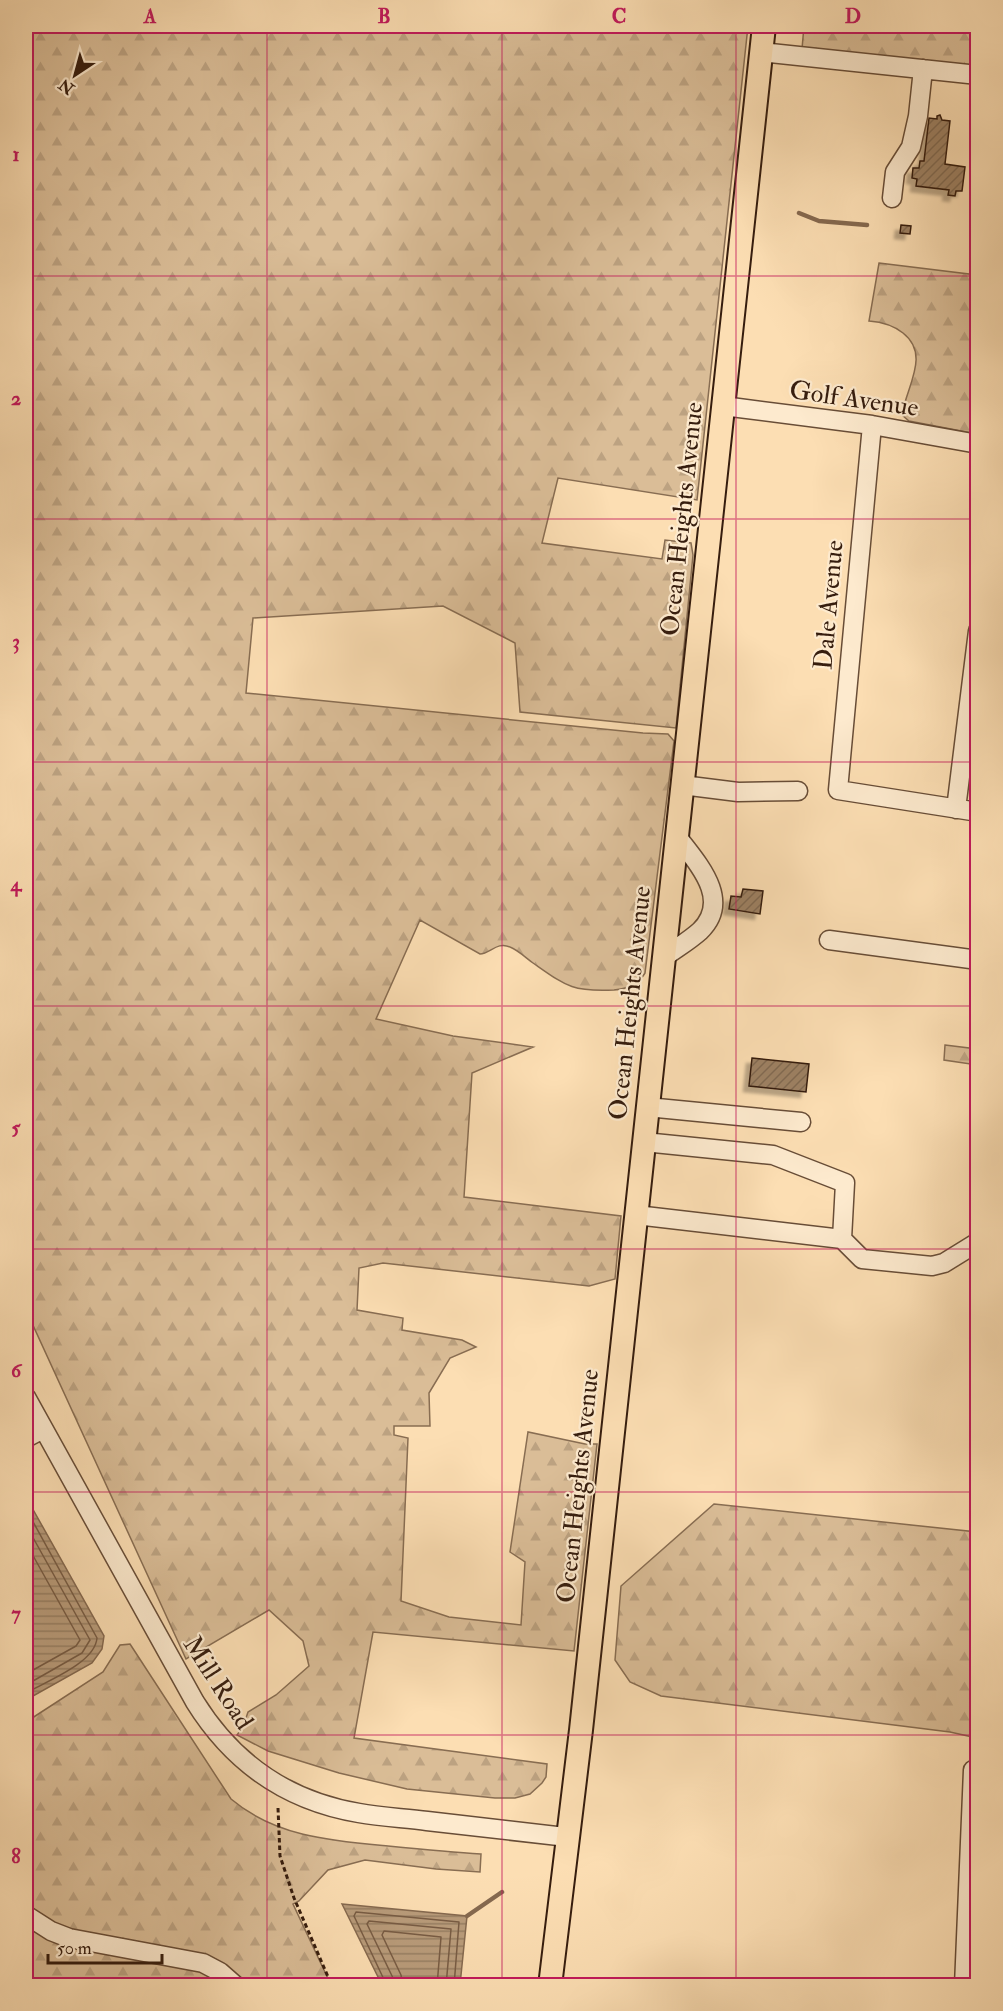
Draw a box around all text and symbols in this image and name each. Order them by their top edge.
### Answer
text: A [143,4,157,29]
text: B [377,4,391,29]
text: C [612,4,626,29]
text: D [845,4,861,29]
north arrow [45,45,105,105]
text: N [55,74,79,99]
text: 1 [12,142,20,167]
street label: Golf Avenue [787,374,921,424]
text: 2 [11,386,21,411]
street label: Ocean Heights Avenue [654,400,710,638]
street label: Dale Avenue [807,539,851,671]
text: 3 [12,629,20,654]
text: 4 [10,872,23,897]
street label: Ocean Heights Avenue [602,884,658,1122]
text: 5 [12,1115,22,1140]
text: 6 [11,1358,23,1383]
street label: Ocean Heights Avenue [550,1367,606,1605]
text: 7 [11,1601,21,1626]
street label: Mill Road [176,1630,260,1736]
text: 8 [11,1844,21,1869]
scale bar [48,1927,162,1965]
text: 50 m [57,1937,92,1960]

